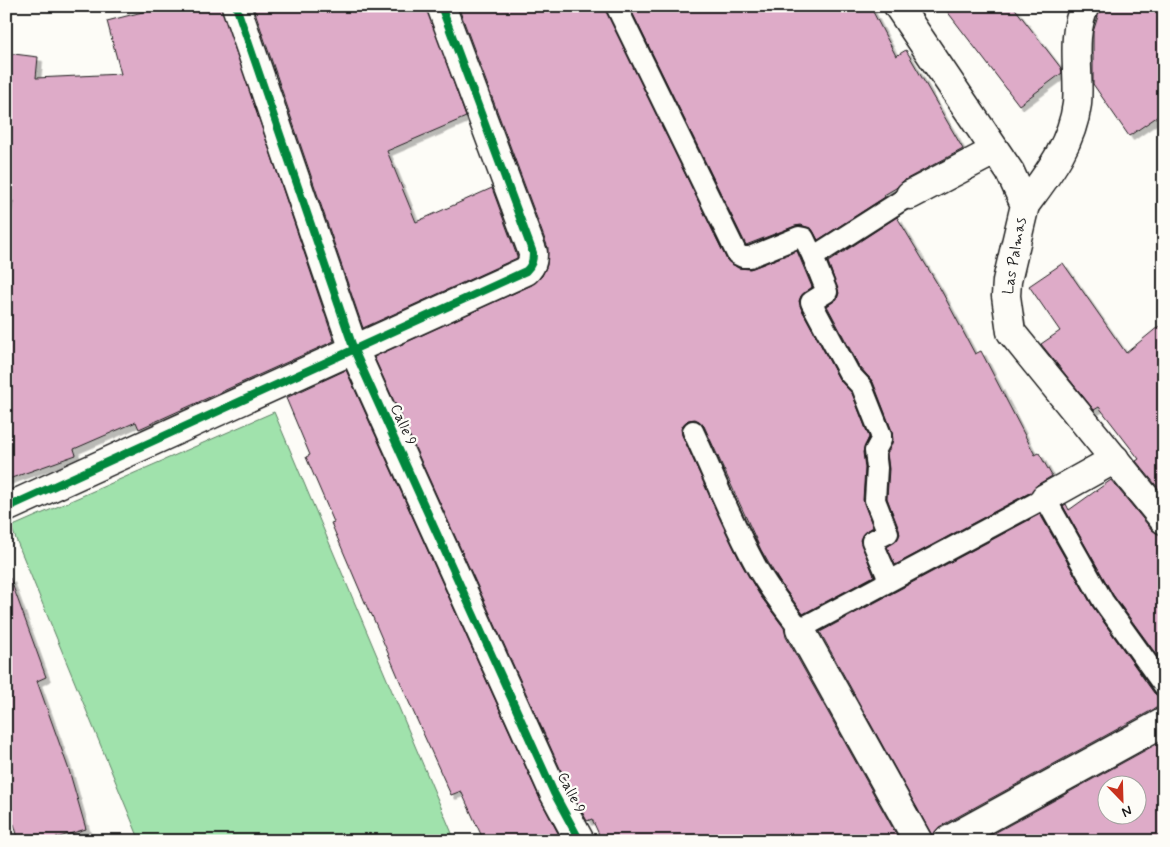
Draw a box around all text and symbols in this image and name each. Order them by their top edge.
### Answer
street label: Las Palmas [998,216,1032,296]
street label: Calle 9 [385,401,421,449]
street label: Calle 9 [552,769,590,817]
north arrow [1098,774,1148,824]
text: N [1119,801,1134,821]

